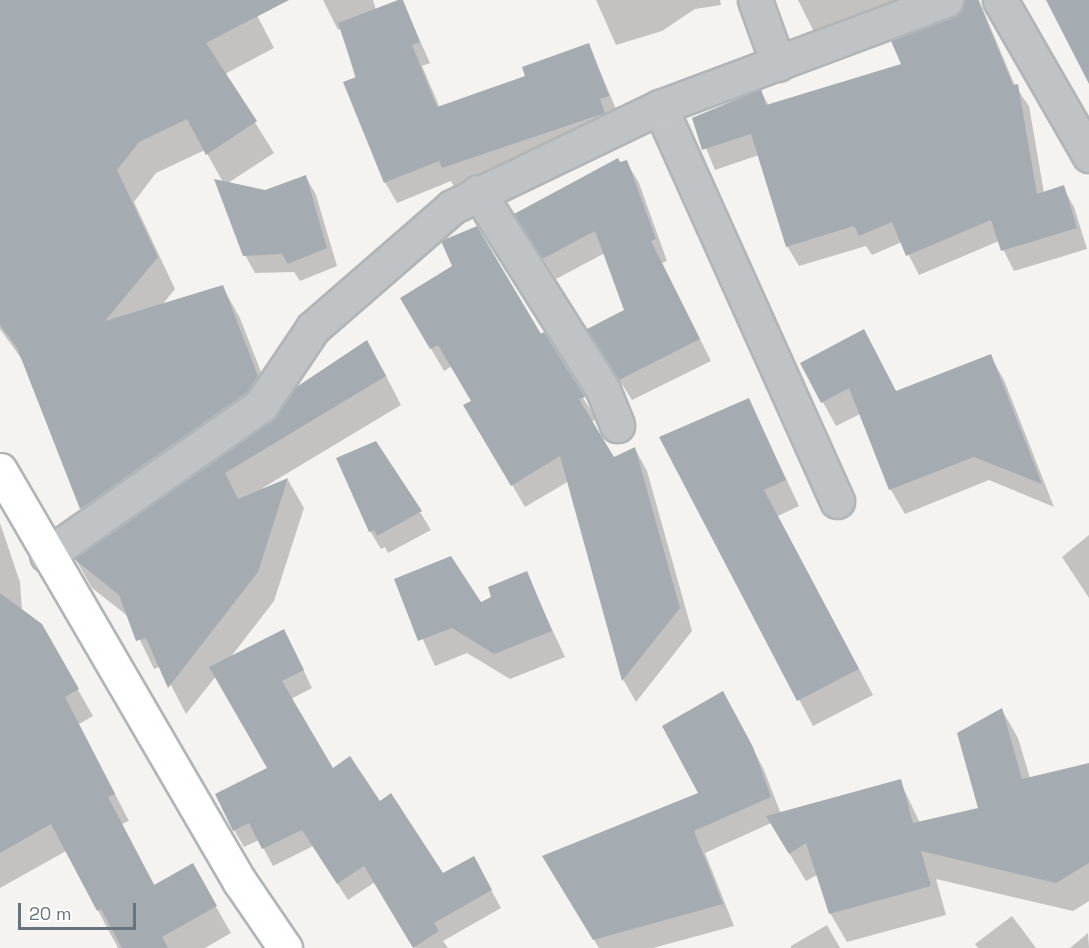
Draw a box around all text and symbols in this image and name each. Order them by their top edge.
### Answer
scale bar [21,891,140,929]
text: 20 m [29,902,72,925]

